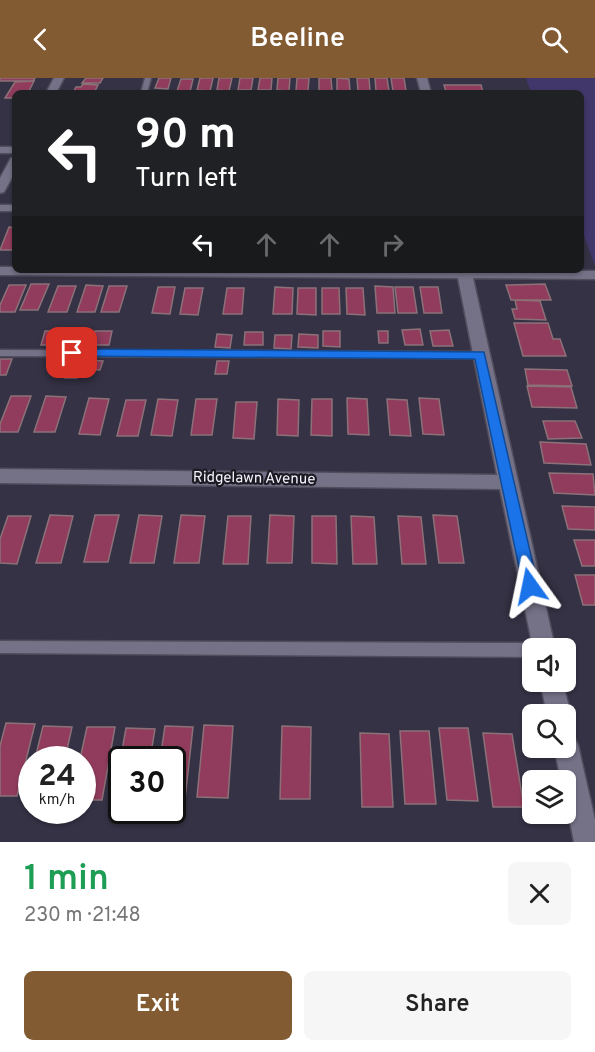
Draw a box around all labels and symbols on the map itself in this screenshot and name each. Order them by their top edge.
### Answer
pin [46,327,97,378]
street label: Ridgelawn Avenue [193,468,315,490]
position arrow [498,554,562,618]
speed limit sign: 30 [108,746,186,824]

